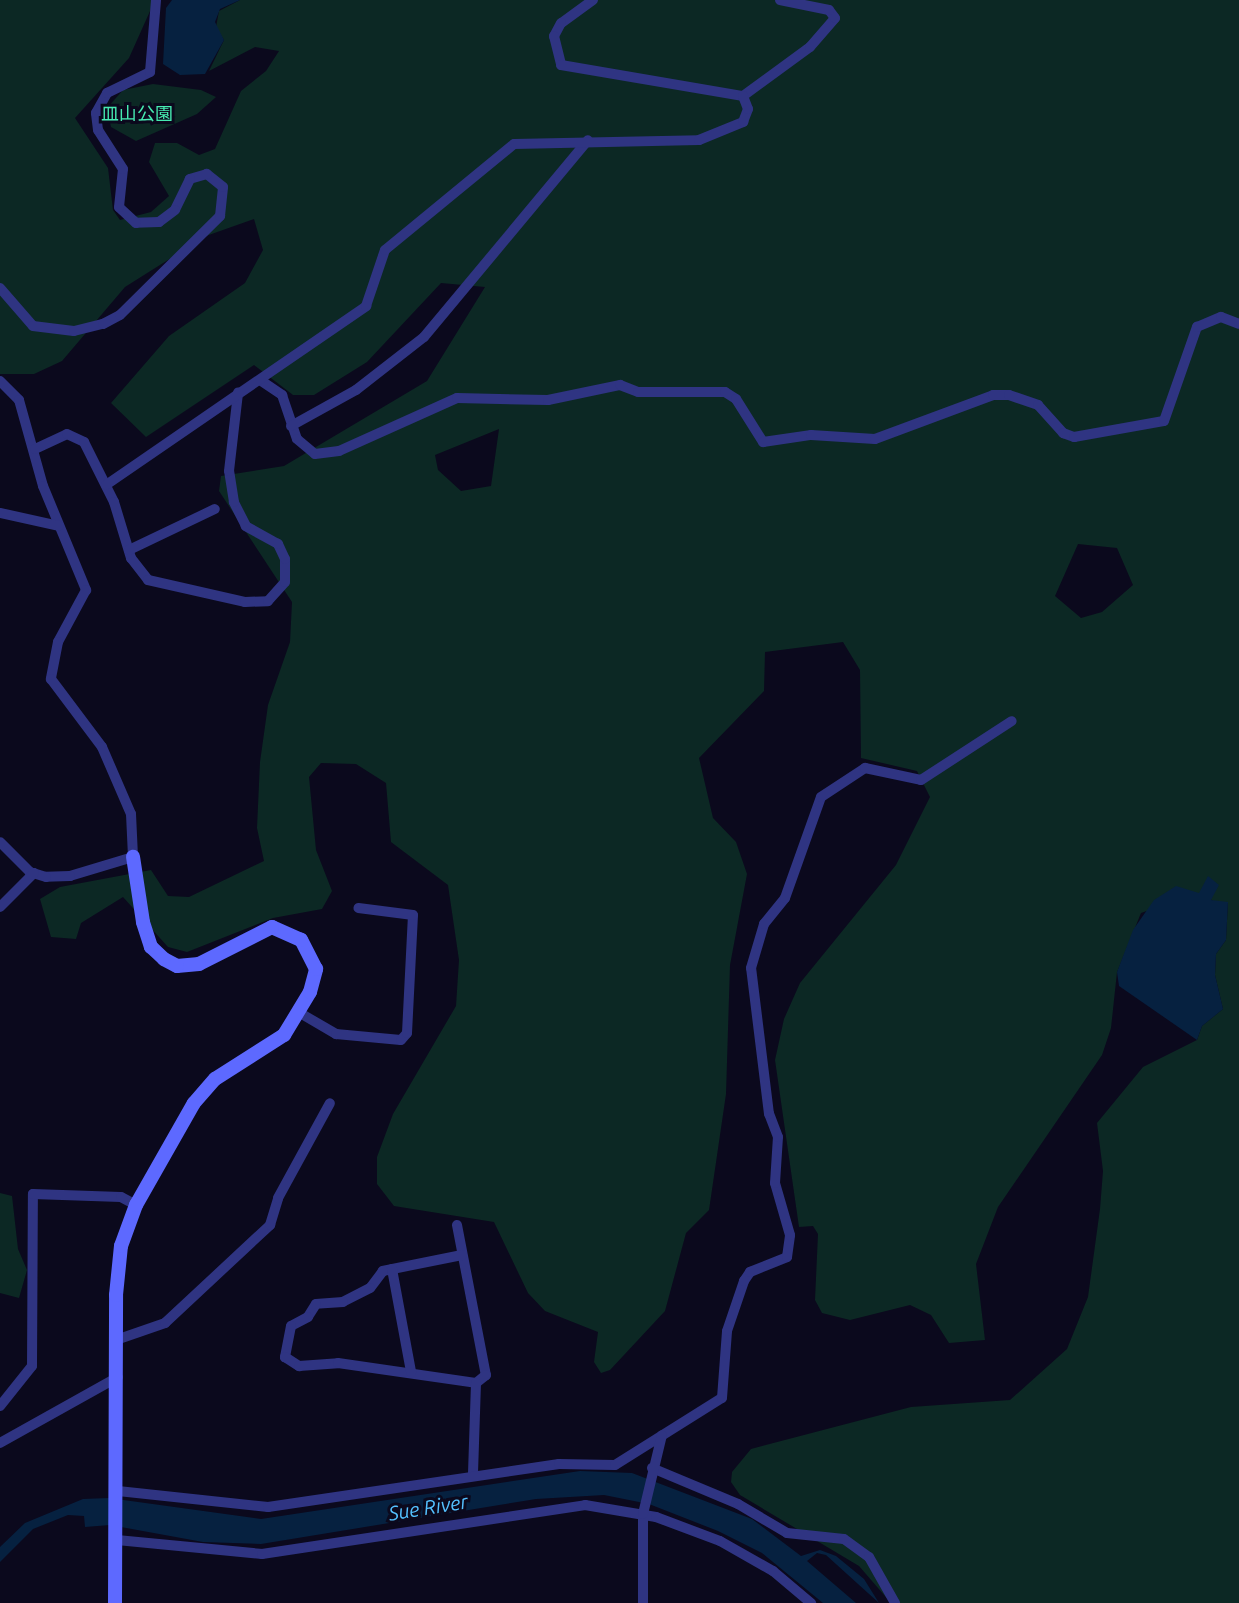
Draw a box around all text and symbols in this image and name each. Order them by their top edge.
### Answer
park label: 皿山公園 [101,102,173,124]
water label: Sue River [387,1489,469,1525]

